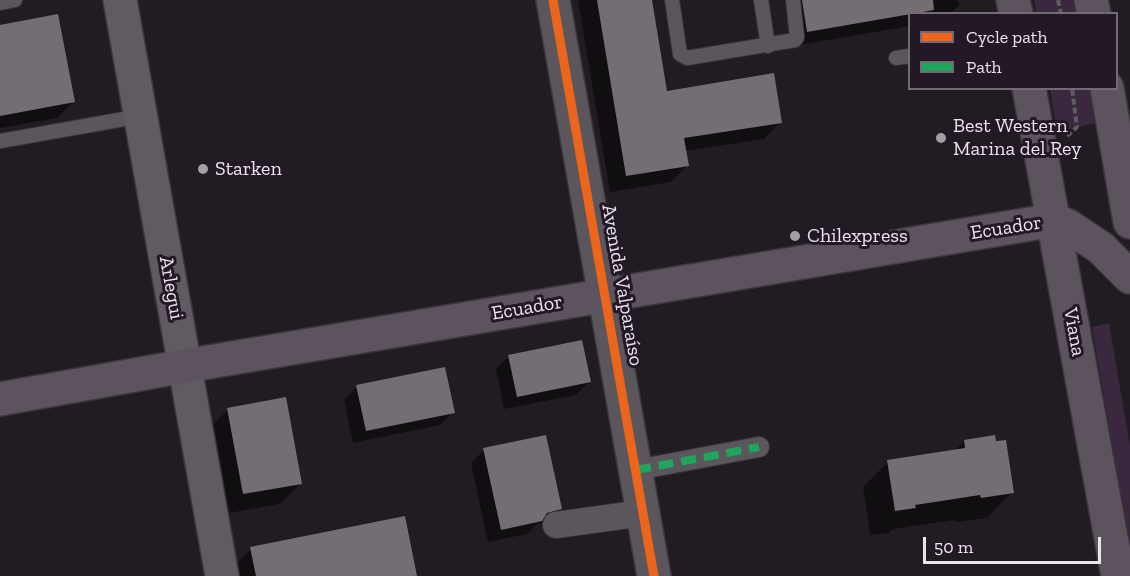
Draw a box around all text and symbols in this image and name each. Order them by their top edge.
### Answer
legend [908,12,1118,90]
text: Cycle path [966,26,1048,48]
text: Path [966,56,1002,78]
place label: Best Western Marina del Rey [953,114,1081,161]
marker: Best Western Marina del Rey [934,131,948,145]
place label: Starken [215,157,282,181]
marker: Starken [196,162,210,176]
street label: Avenida Valparaíso [596,202,648,368]
street label: Ecuador [969,211,1043,245]
place label: Chilexpress [807,224,908,248]
marker: Chilexpress [788,229,802,243]
street label: Arlegui [154,255,188,321]
street label: Ecuador [490,290,564,326]
street label: Viana [1058,306,1090,358]
scale bar [926,525,1104,563]
text: 50 m [934,536,973,558]

